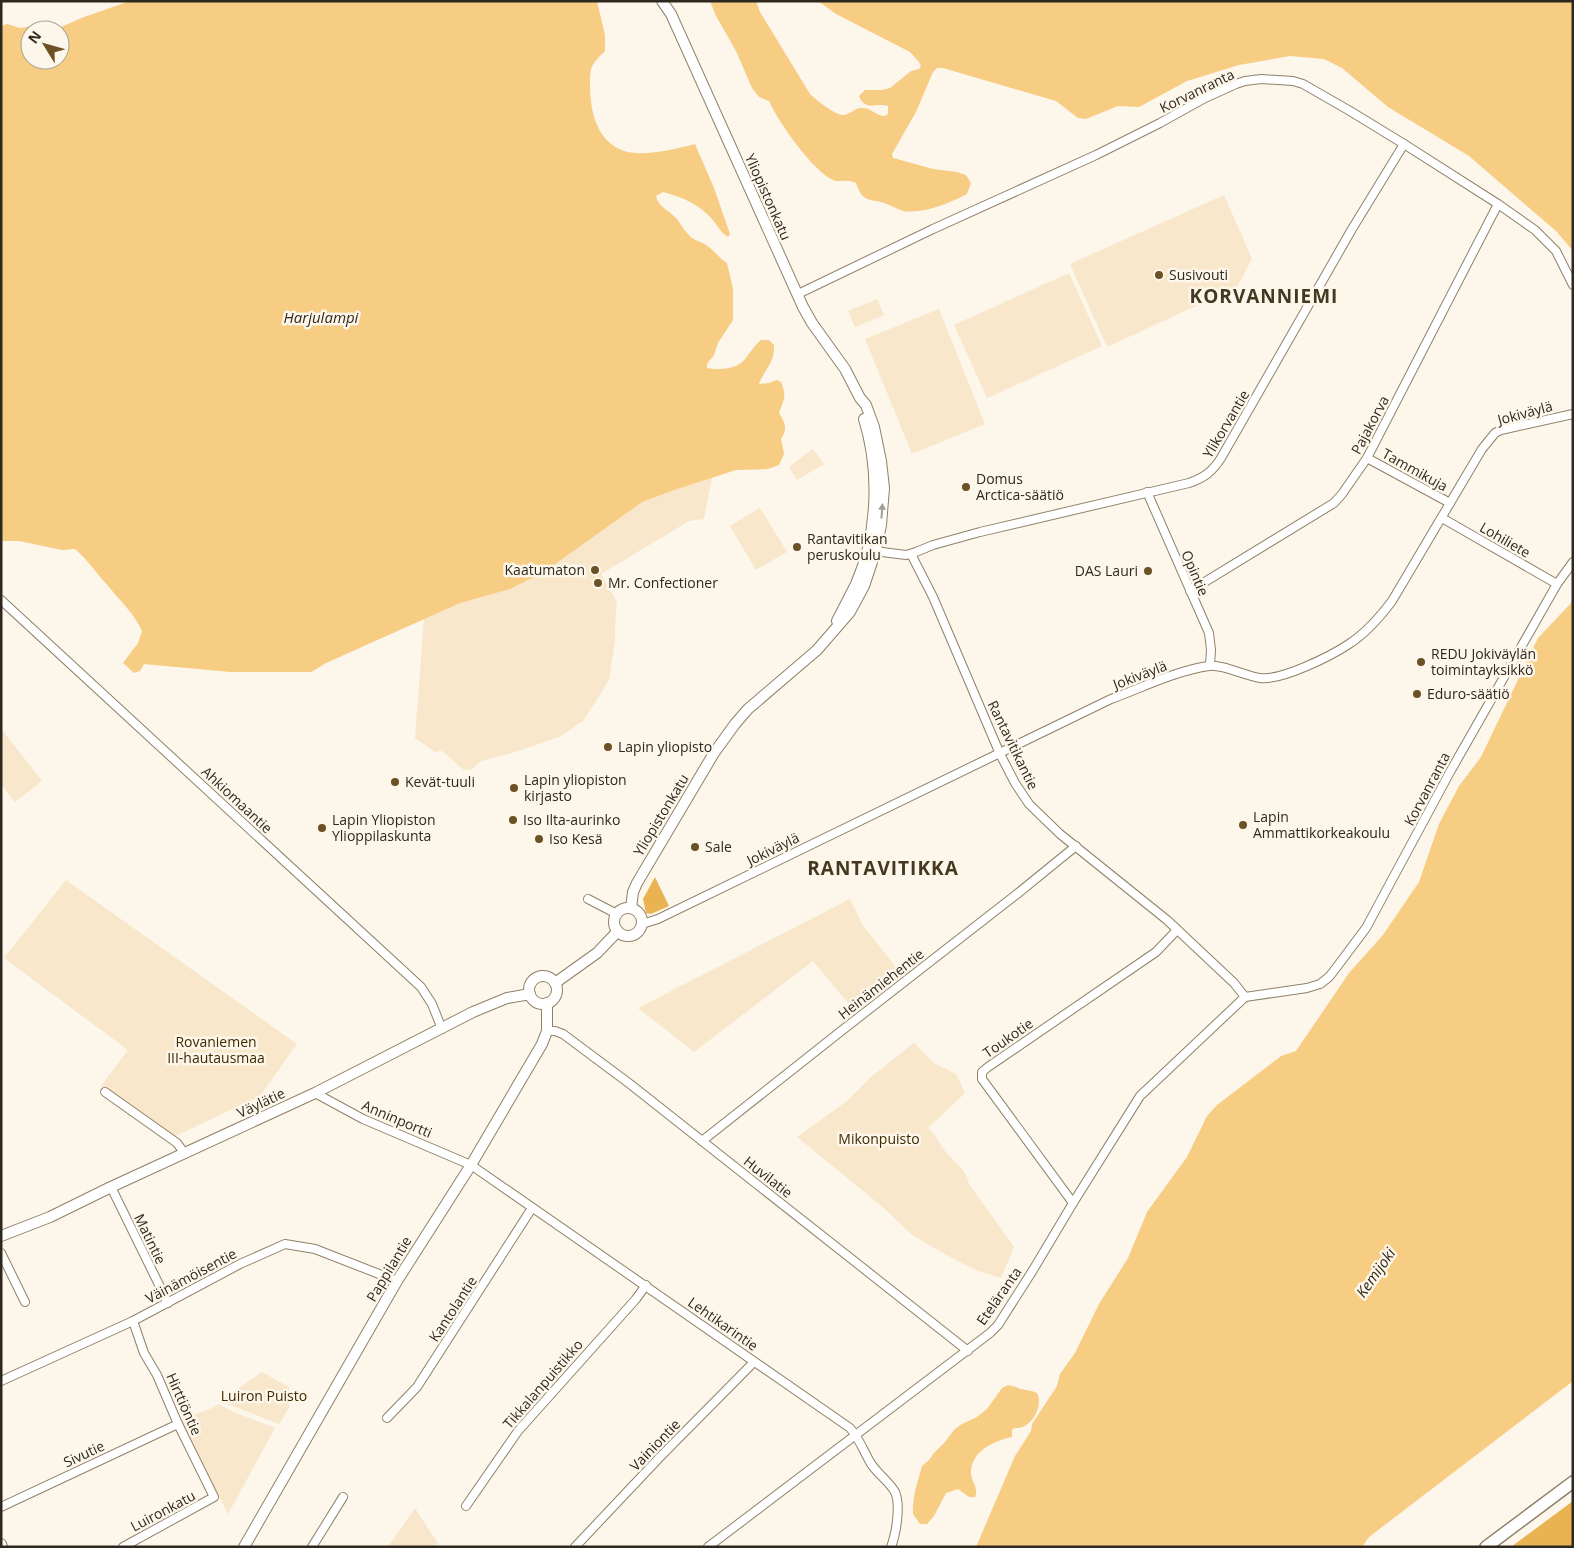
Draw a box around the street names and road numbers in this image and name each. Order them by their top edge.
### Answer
street label: Korvanranta [1156,64,1237,117]
street label: Yliopistonkatu [741,151,796,243]
street label: Ylikorvantie [1198,386,1253,461]
street label: Pajakorva [1346,392,1393,457]
street label: Jokiväylä [1493,396,1554,429]
street label: Tammikuja [1379,444,1451,495]
street label: Lohiliete [1476,517,1534,562]
street label: Opintie [1177,547,1214,599]
street label: Jokiväylä [1108,656,1169,694]
street label: Rantavitikantie [984,697,1043,793]
street label: Korvanranta [1399,749,1454,829]
street label: Ahkiomaantie [198,762,277,837]
street label: Yliopistonkatu [629,770,693,859]
street label: Jokiväylä [742,828,802,870]
street label: Heinämiehentie [834,944,928,1023]
street label: Toukotie [979,1013,1037,1062]
street label: Väylätie [234,1083,288,1122]
street label: Anninportti [359,1095,435,1142]
street label: Huvilatie [740,1152,797,1202]
street label: Matintie [130,1210,171,1267]
street label: Pappilantie [362,1232,416,1305]
street label: Väinämöisentie [142,1244,240,1308]
street label: Eteläranta [972,1263,1026,1329]
street label: Kantolantie [424,1272,481,1345]
street label: Lehtikarintie [684,1292,762,1355]
street label: Tikkalanpuistikko [498,1335,587,1432]
street label: Hirttiöntie [162,1370,207,1438]
street label: Vainiontie [625,1415,684,1475]
street label: Sivutie [60,1436,107,1471]
street label: Luironkatu [127,1486,199,1536]

